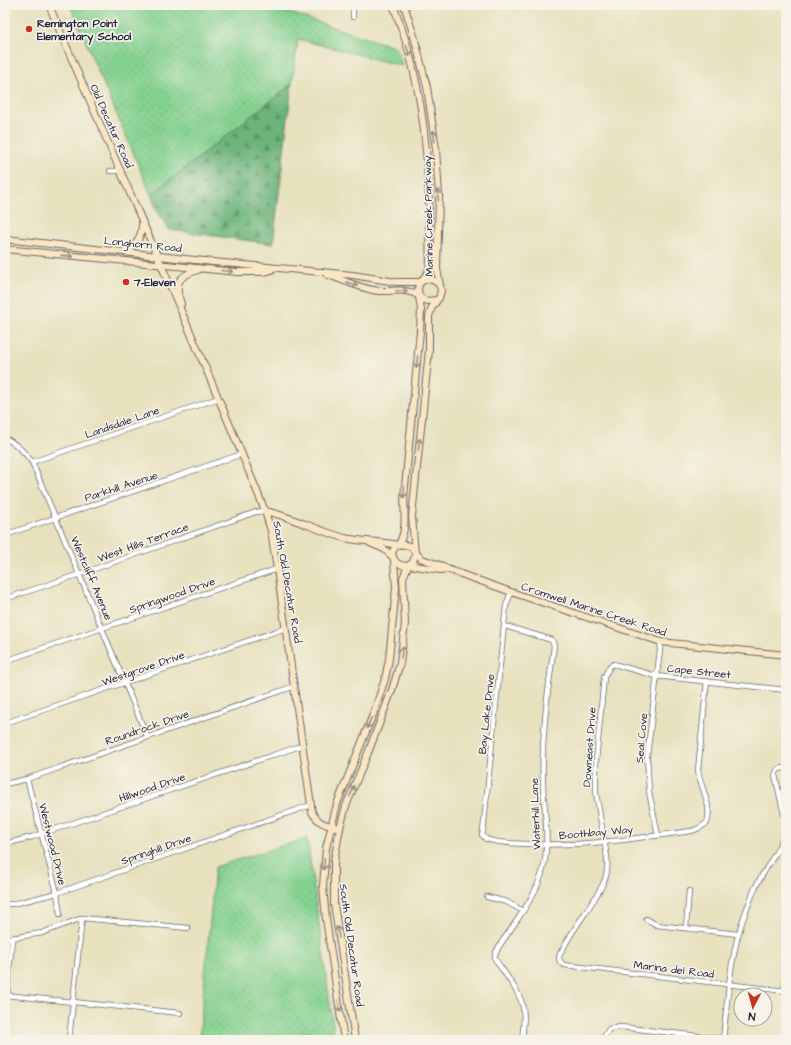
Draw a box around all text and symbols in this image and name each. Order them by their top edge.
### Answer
place label: Remington Point Elementary School [37,16,132,46]
marker: Remington Point Elementary School [24,24,34,34]
one-way arrow [405,44,412,57]
street label: Old Decatur Road [86,82,137,171]
one-way arrow [430,130,438,143]
street label: Marine Creek Parkway [420,155,438,277]
one-way arrow [435,189,442,202]
street label: Longhorn Road [103,233,183,257]
one-way arrow [60,252,73,260]
one-way arrow [220,268,233,275]
place label: 7-Eleven [133,275,176,290]
marker: 7-Eleven [121,277,131,287]
one-way arrow [346,280,358,288]
one-way arrow [396,287,409,294]
one-way arrow [414,355,421,368]
street label: Landsdale Lane [83,403,161,442]
one-way arrow [415,438,423,451]
street label: Parkhill Avenue [83,468,160,505]
one-way arrow [401,485,408,498]
street label: West Hills Terrace [96,519,191,566]
street label: South Old Decatur Road [269,520,306,645]
street label: Westcliff Avenue [67,534,116,623]
street label: Springwood Drive [127,574,217,618]
street label: Cromwell Marine Creek Road [519,579,669,640]
one-way arrow [398,646,406,659]
street label: Westgrove Drive [100,647,187,691]
street label: Cape Street [666,661,732,682]
street label: Bay Lake Drive [475,673,499,755]
street label: Roundrock Drive [103,706,191,749]
street label: Downeast Drive [579,706,600,788]
street label: Seal Cove [632,712,651,764]
one-way arrow [365,716,372,728]
street label: Hillwood Drive [117,769,188,806]
street label: Waterhill Lane [527,778,544,850]
one-way arrow [349,785,357,797]
street label: Westwood Drive [35,802,70,887]
street label: Boothbay Way [558,822,634,844]
street label: Springhill Drive [119,830,194,869]
one-way arrow [321,857,328,870]
street label: South Old Decatur Road [335,883,368,1008]
one-way arrow [334,926,342,939]
street label: Marina del Road [633,957,715,982]
north arrow [733,987,773,1027]
one-way arrow [335,999,343,1012]
text: N [748,1009,756,1024]

